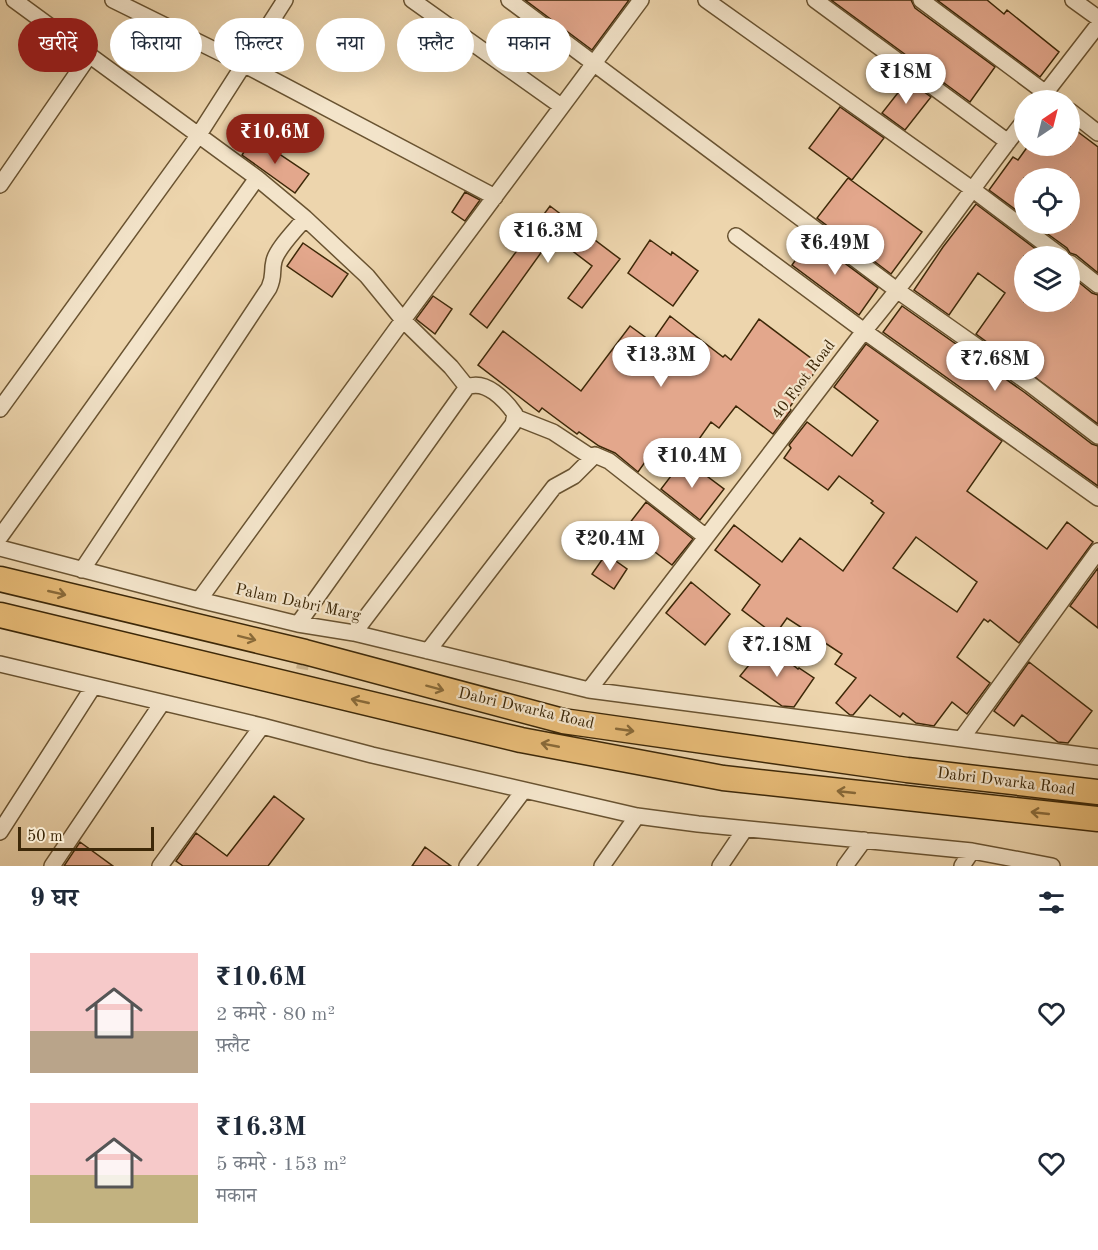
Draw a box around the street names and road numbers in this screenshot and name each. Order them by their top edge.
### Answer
street label: 40 Foot Road [769,338,839,422]
street label: Palam Dabri Marg [234,582,363,624]
street label: Dabri Dwarka Road [456,686,596,732]
street label: Dabri Dwarka Road [936,766,1076,798]

